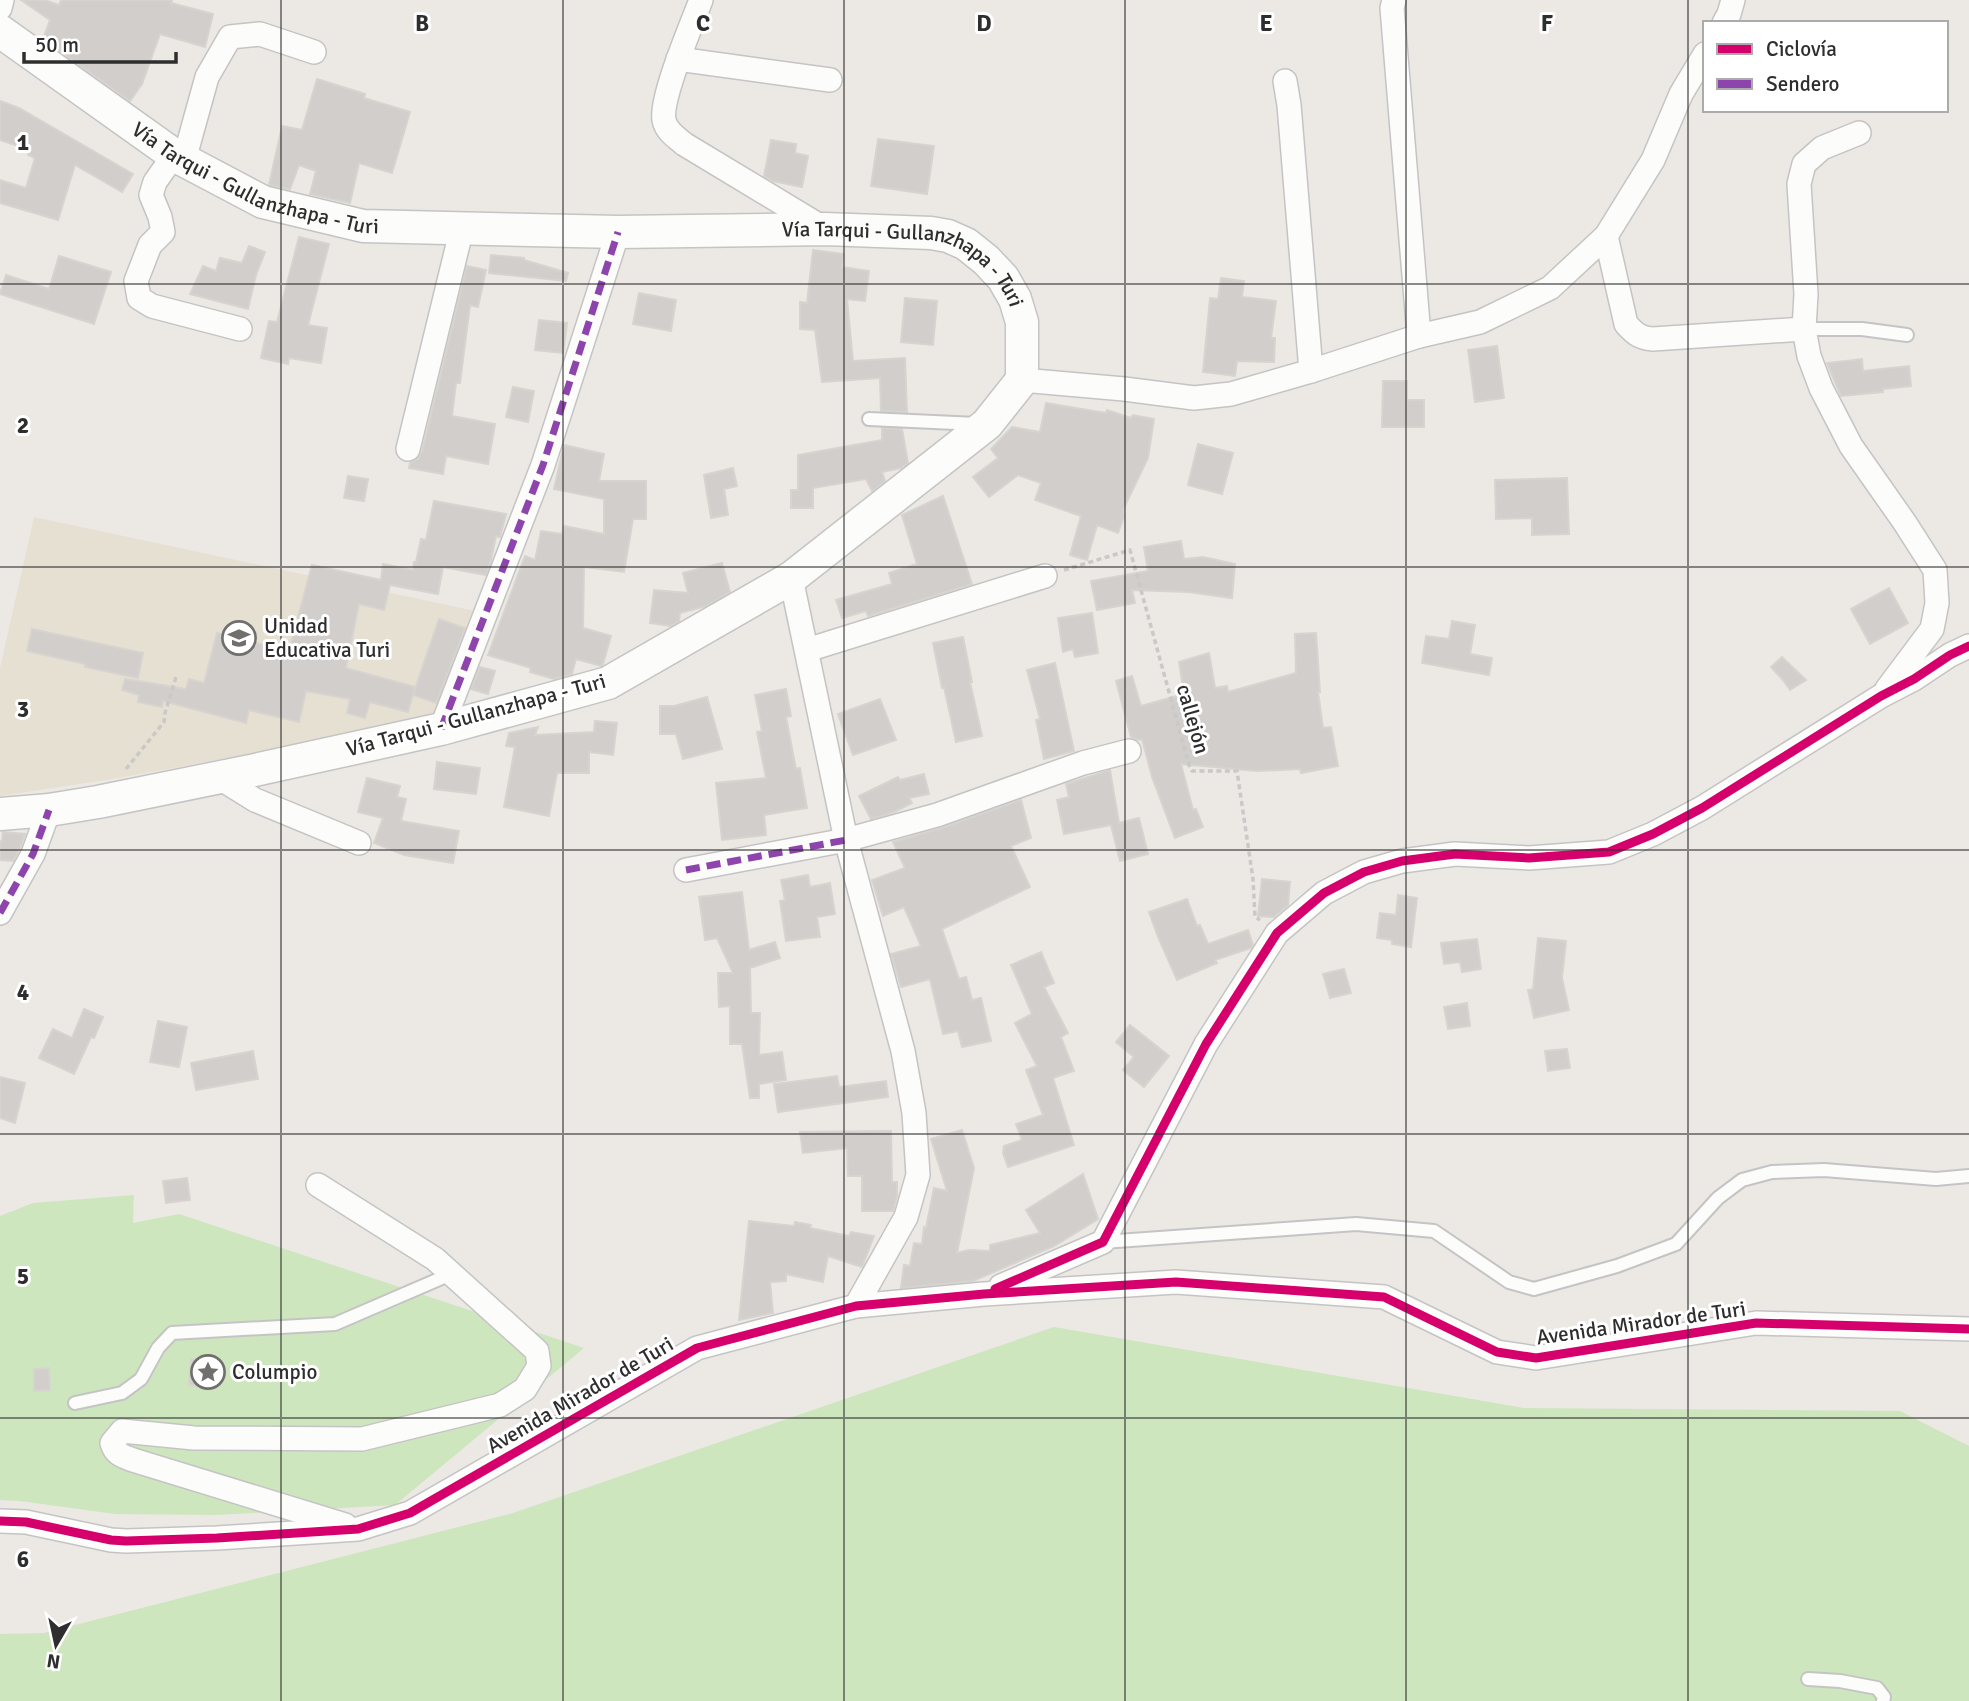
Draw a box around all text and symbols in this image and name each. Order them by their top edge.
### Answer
text: B [415,9,429,38]
text: C [696,9,710,38]
text: D [976,9,992,38]
text: E [1259,9,1273,38]
text: F [1541,9,1553,38]
scale bar [24,21,177,65]
legend [1703,21,1948,112]
text: 50 m [35,32,79,58]
text: Ciclovía [1766,36,1837,62]
text: Sendero [1766,71,1840,97]
street label: Vía Tarqui - Gullanzhapa - Turi [127,116,379,239]
text: 1 [17,128,29,157]
street label: Vía Tarqui - Gullanzhapa - Turi [782,216,1030,310]
text: 2 [17,411,29,440]
place label: Unidad Educativa Turi [264,613,390,663]
school or university icon: Unidad Educativa Turi [220,619,258,657]
street label: Vía Tarqui - Gullanzhapa - Turi [343,668,609,762]
street label: callejón [1171,681,1215,757]
text: 3 [17,695,29,724]
text: 4 [17,978,29,1007]
text: 5 [17,1262,29,1291]
street label: Avenida Mirador de Turi [1535,1295,1747,1351]
street label: Avenida Mirador de Turi [482,1331,678,1459]
place icon: Columpio [189,1353,227,1391]
place label: Columpio [232,1359,317,1385]
text: 6 [17,1545,29,1574]
north arrow [21,1610,91,1680]
text: N [45,1648,62,1674]

